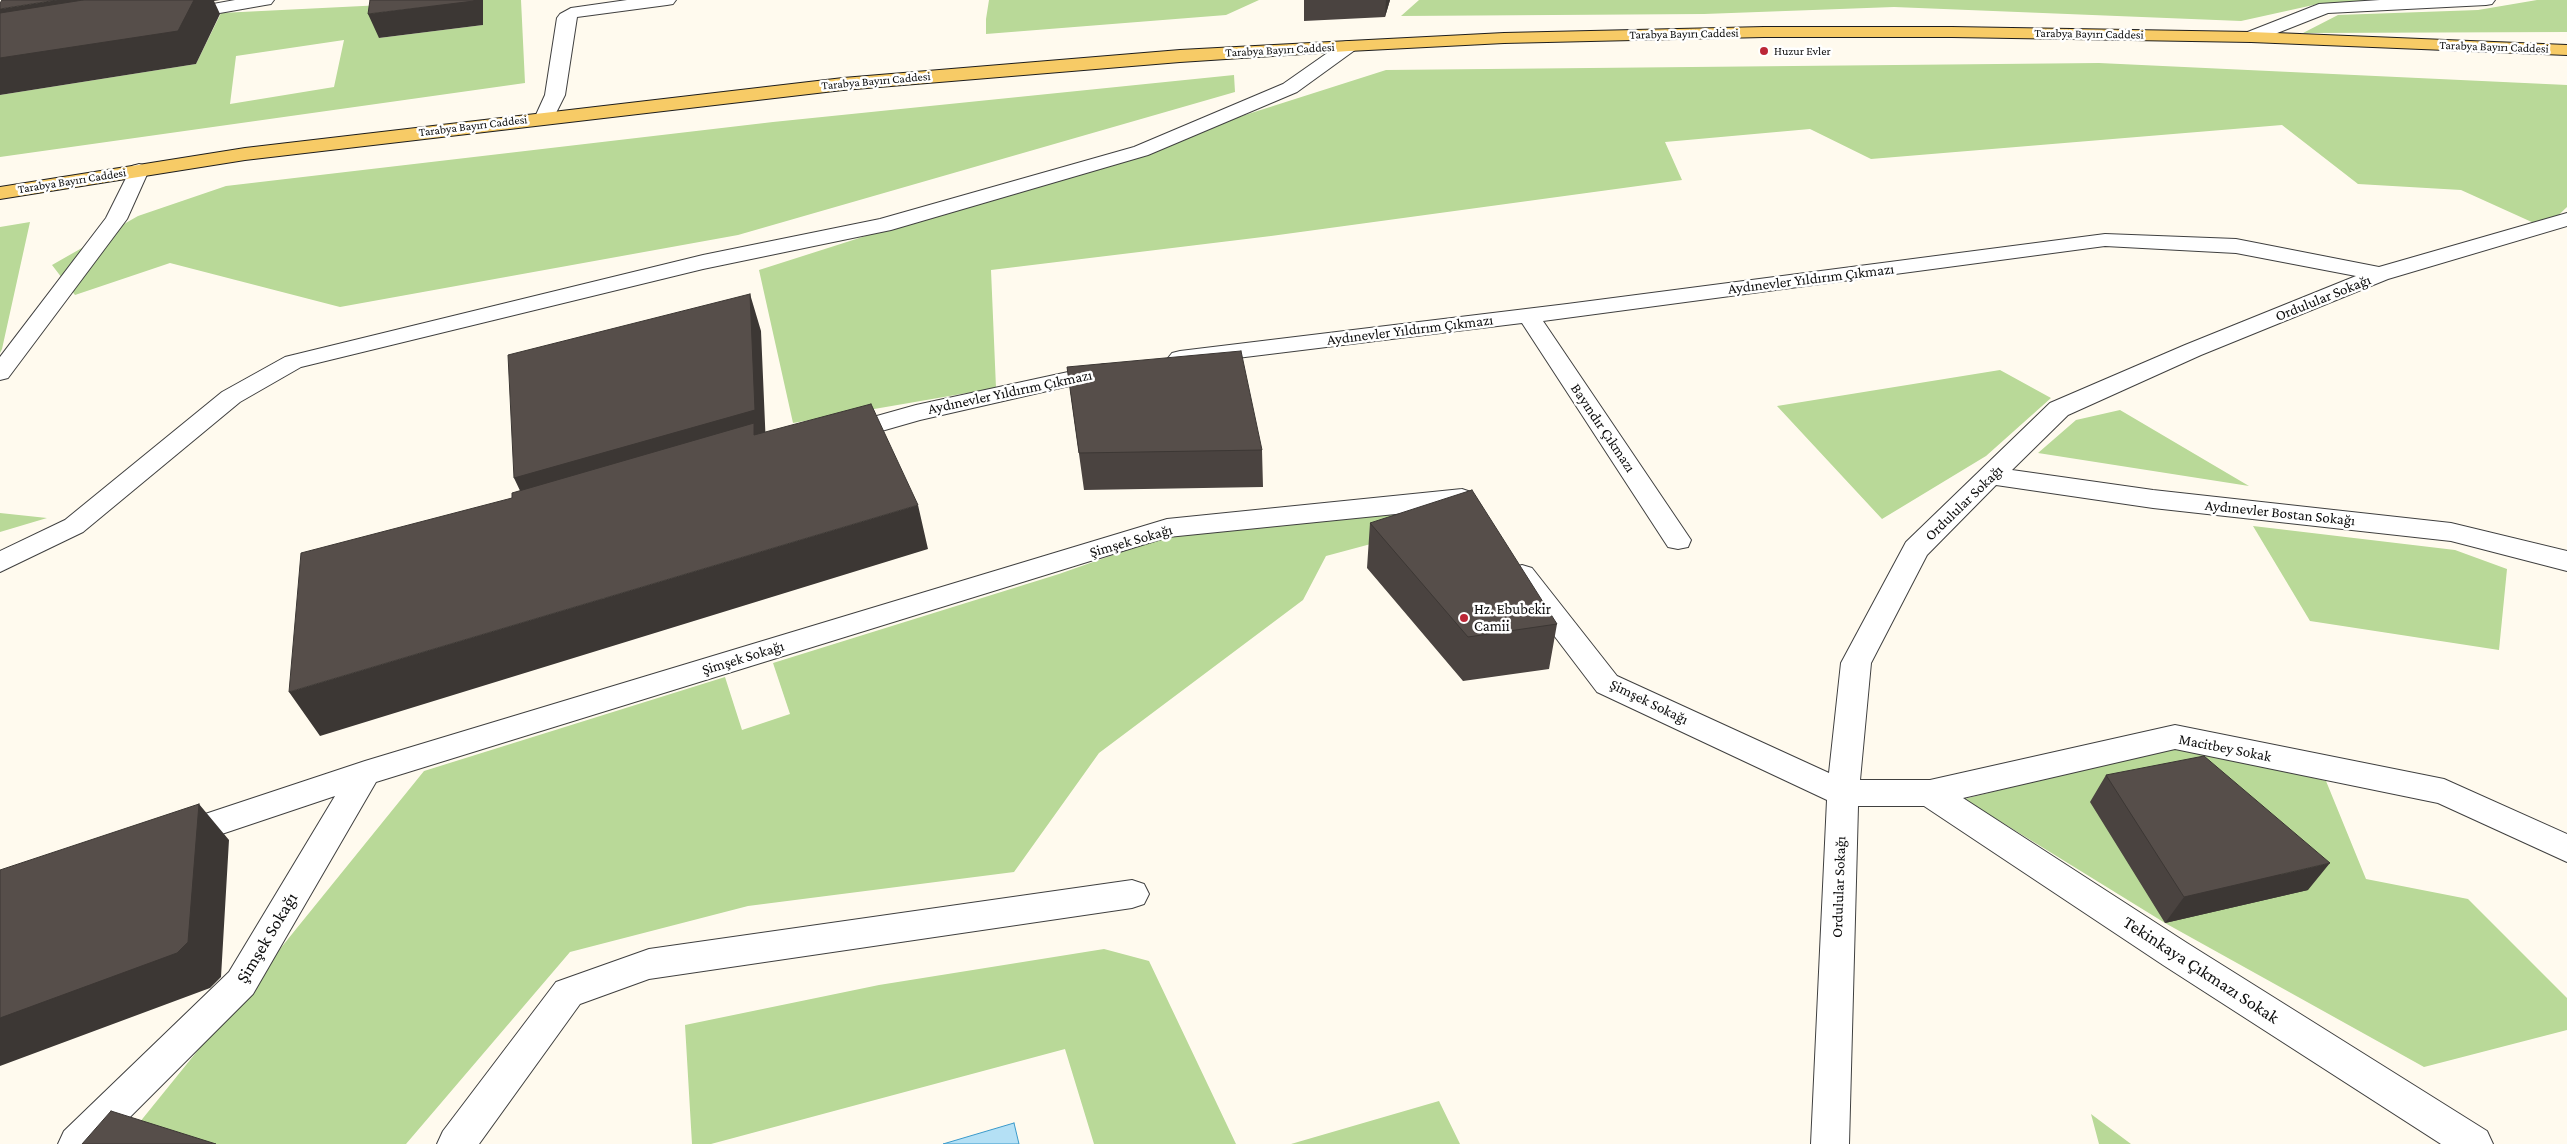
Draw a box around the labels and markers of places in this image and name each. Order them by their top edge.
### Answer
place label: Huzur Evler [1774,44,1831,58]
marker: Huzur Evler [1758,45,1770,57]
place label: Hz. Ebubekir Camii [1474,600,1551,635]
marker: Hz. Ebubekir Camii [1458,612,1470,624]

